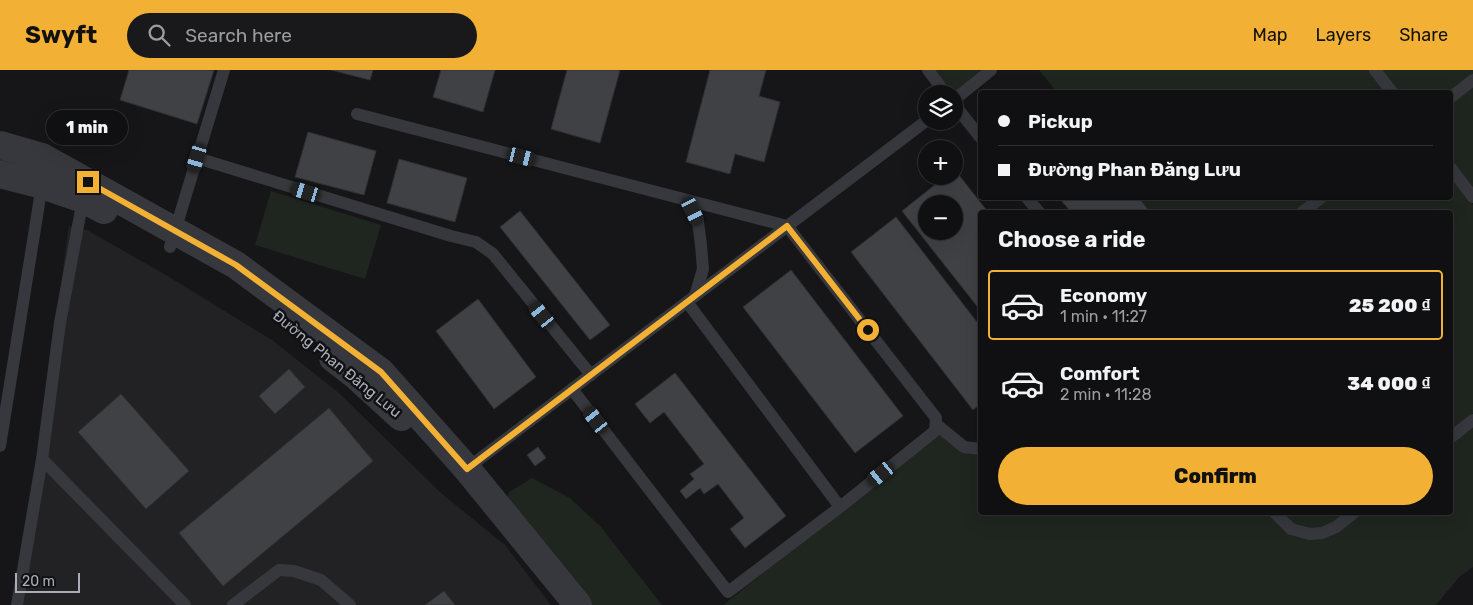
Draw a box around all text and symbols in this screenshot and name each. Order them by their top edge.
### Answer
search box [127,13,477,58]
text: Swyft [25,21,97,49]
icon: search [145,21,173,49]
text: Search here [185,24,292,47]
text: Map [1253,24,1288,46]
text: Layers [1316,24,1371,46]
text: Share [1399,24,1448,46]
map controls [918,85,963,240]
button: layers [918,85,963,130]
callout: 1 min [47,109,129,144]
text: Pickup [1028,110,1093,133]
text: 1 min [66,118,108,137]
button: + [918,140,963,185]
car [185,141,208,175]
car [505,146,538,168]
text: Đường Phan Đăng Lưu [1028,158,1241,181]
route end [77,171,99,193]
car [289,180,322,204]
car [679,194,706,228]
button: − [918,195,963,240]
text: Choose a ride [998,226,1145,253]
icon: car [1000,283,1045,328]
text: Economy [1060,284,1147,307]
text: 25 200 ₫ [1349,294,1431,317]
car [526,299,557,331]
street label: Đường Phan Đăng Lưu [269,307,405,421]
text: 1 min · 11:27 [1060,307,1147,326]
route start [857,319,879,341]
icon: car [1000,361,1045,406]
text: Comfort [1060,362,1140,385]
text: 34 000 ₫ [1347,372,1431,395]
text: 2 min · 11:28 [1060,385,1152,404]
car [580,404,611,436]
button: Confirm [998,447,1433,505]
car [864,459,897,489]
scale bar [15,570,80,593]
text: 20 m [22,573,55,590]

